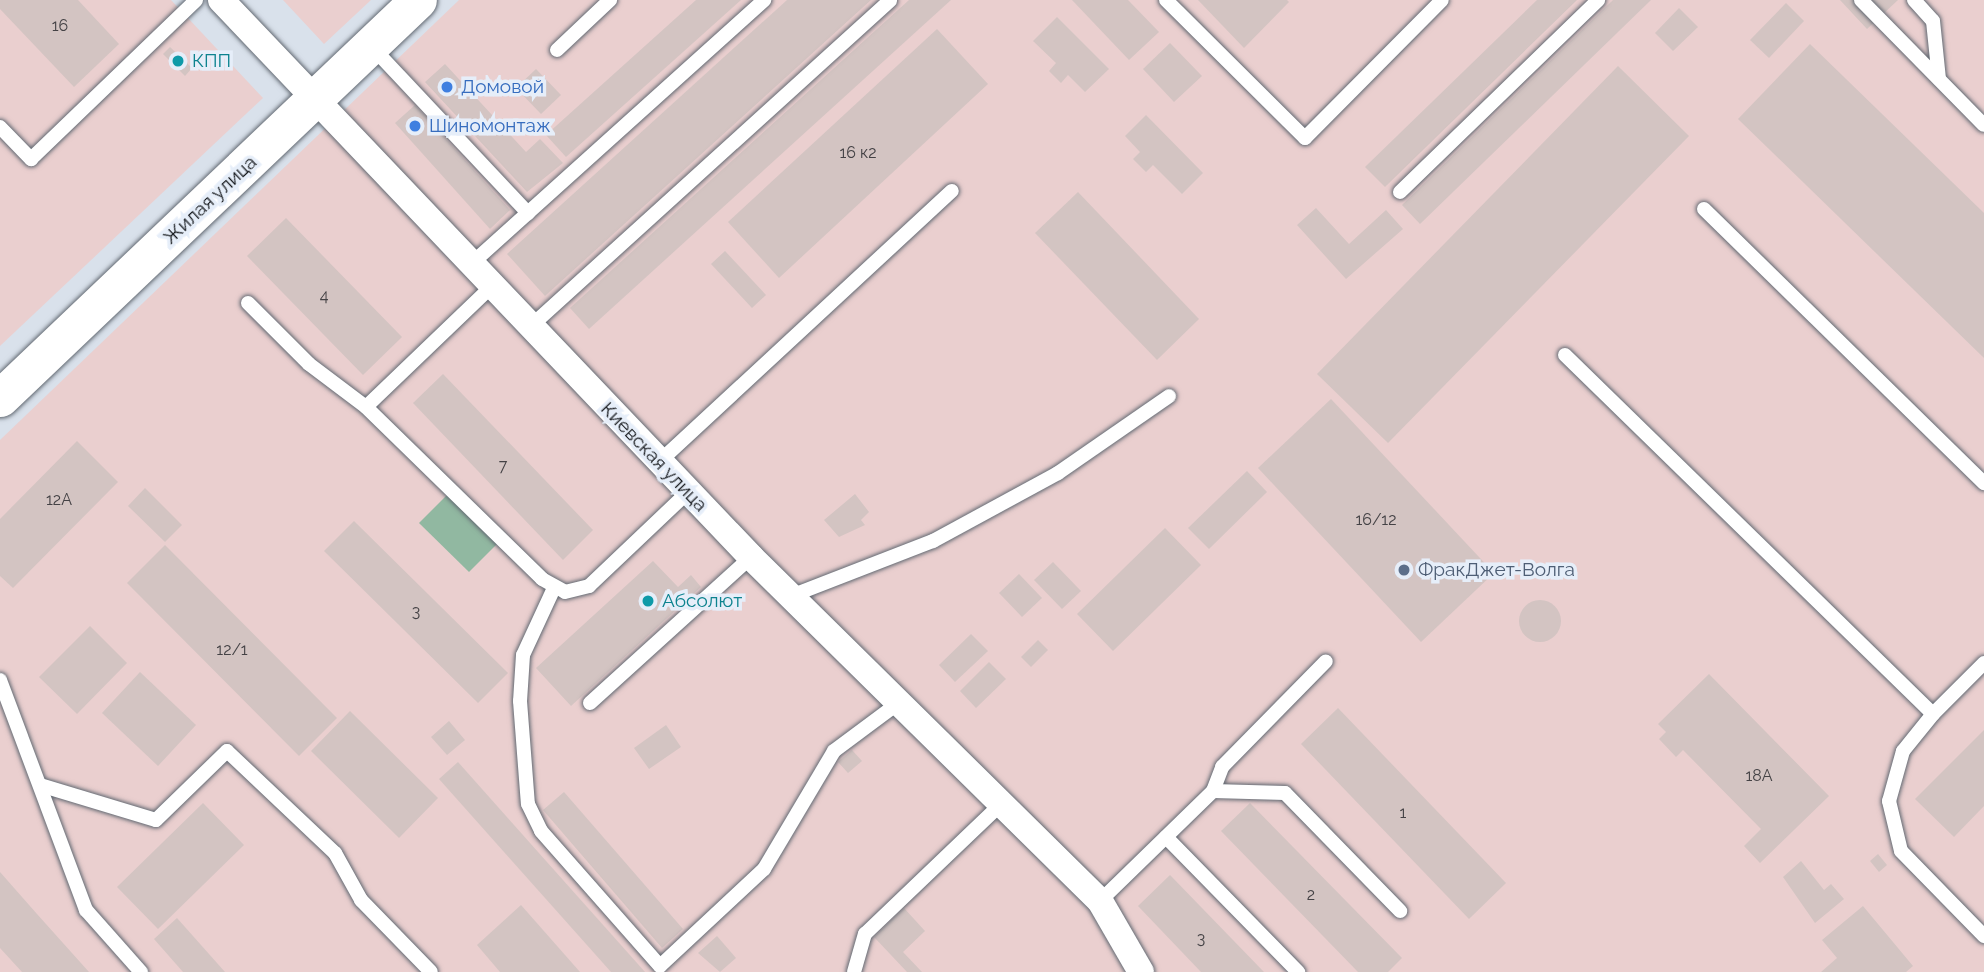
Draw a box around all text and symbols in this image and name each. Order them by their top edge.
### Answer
house number: 16 [52,16,68,36]
place label: КПП [192,50,231,72]
marker: КПП [170,53,186,69]
place label: Домовой [461,76,544,98]
marker: Домовой [439,79,455,95]
place label: Шиномонтаж [429,115,551,137]
marker: Шиномонтаж [407,118,423,134]
house number: 16 к2 [839,143,877,163]
street label: Жилая улица [158,151,262,249]
house number: 4 [320,286,328,306]
street label: Киевская улица [596,397,712,517]
house number: 7 [499,456,507,476]
house number: 12А [46,490,72,510]
house number: 16/12 [1355,510,1397,530]
place label: ФракДжет-Волга [1418,559,1575,581]
marker: ФракДжет-Волга [1396,562,1412,578]
place label: Абсолют [662,590,742,612]
marker: Абсолют [640,593,656,609]
house number: 3 [412,602,420,622]
house number: 12/1 [216,640,248,660]
house number: 18А [1746,766,1772,786]
house number: 1 [1400,803,1406,823]
house number: 2 [1307,885,1315,905]
house number: 3 [1197,929,1205,949]

